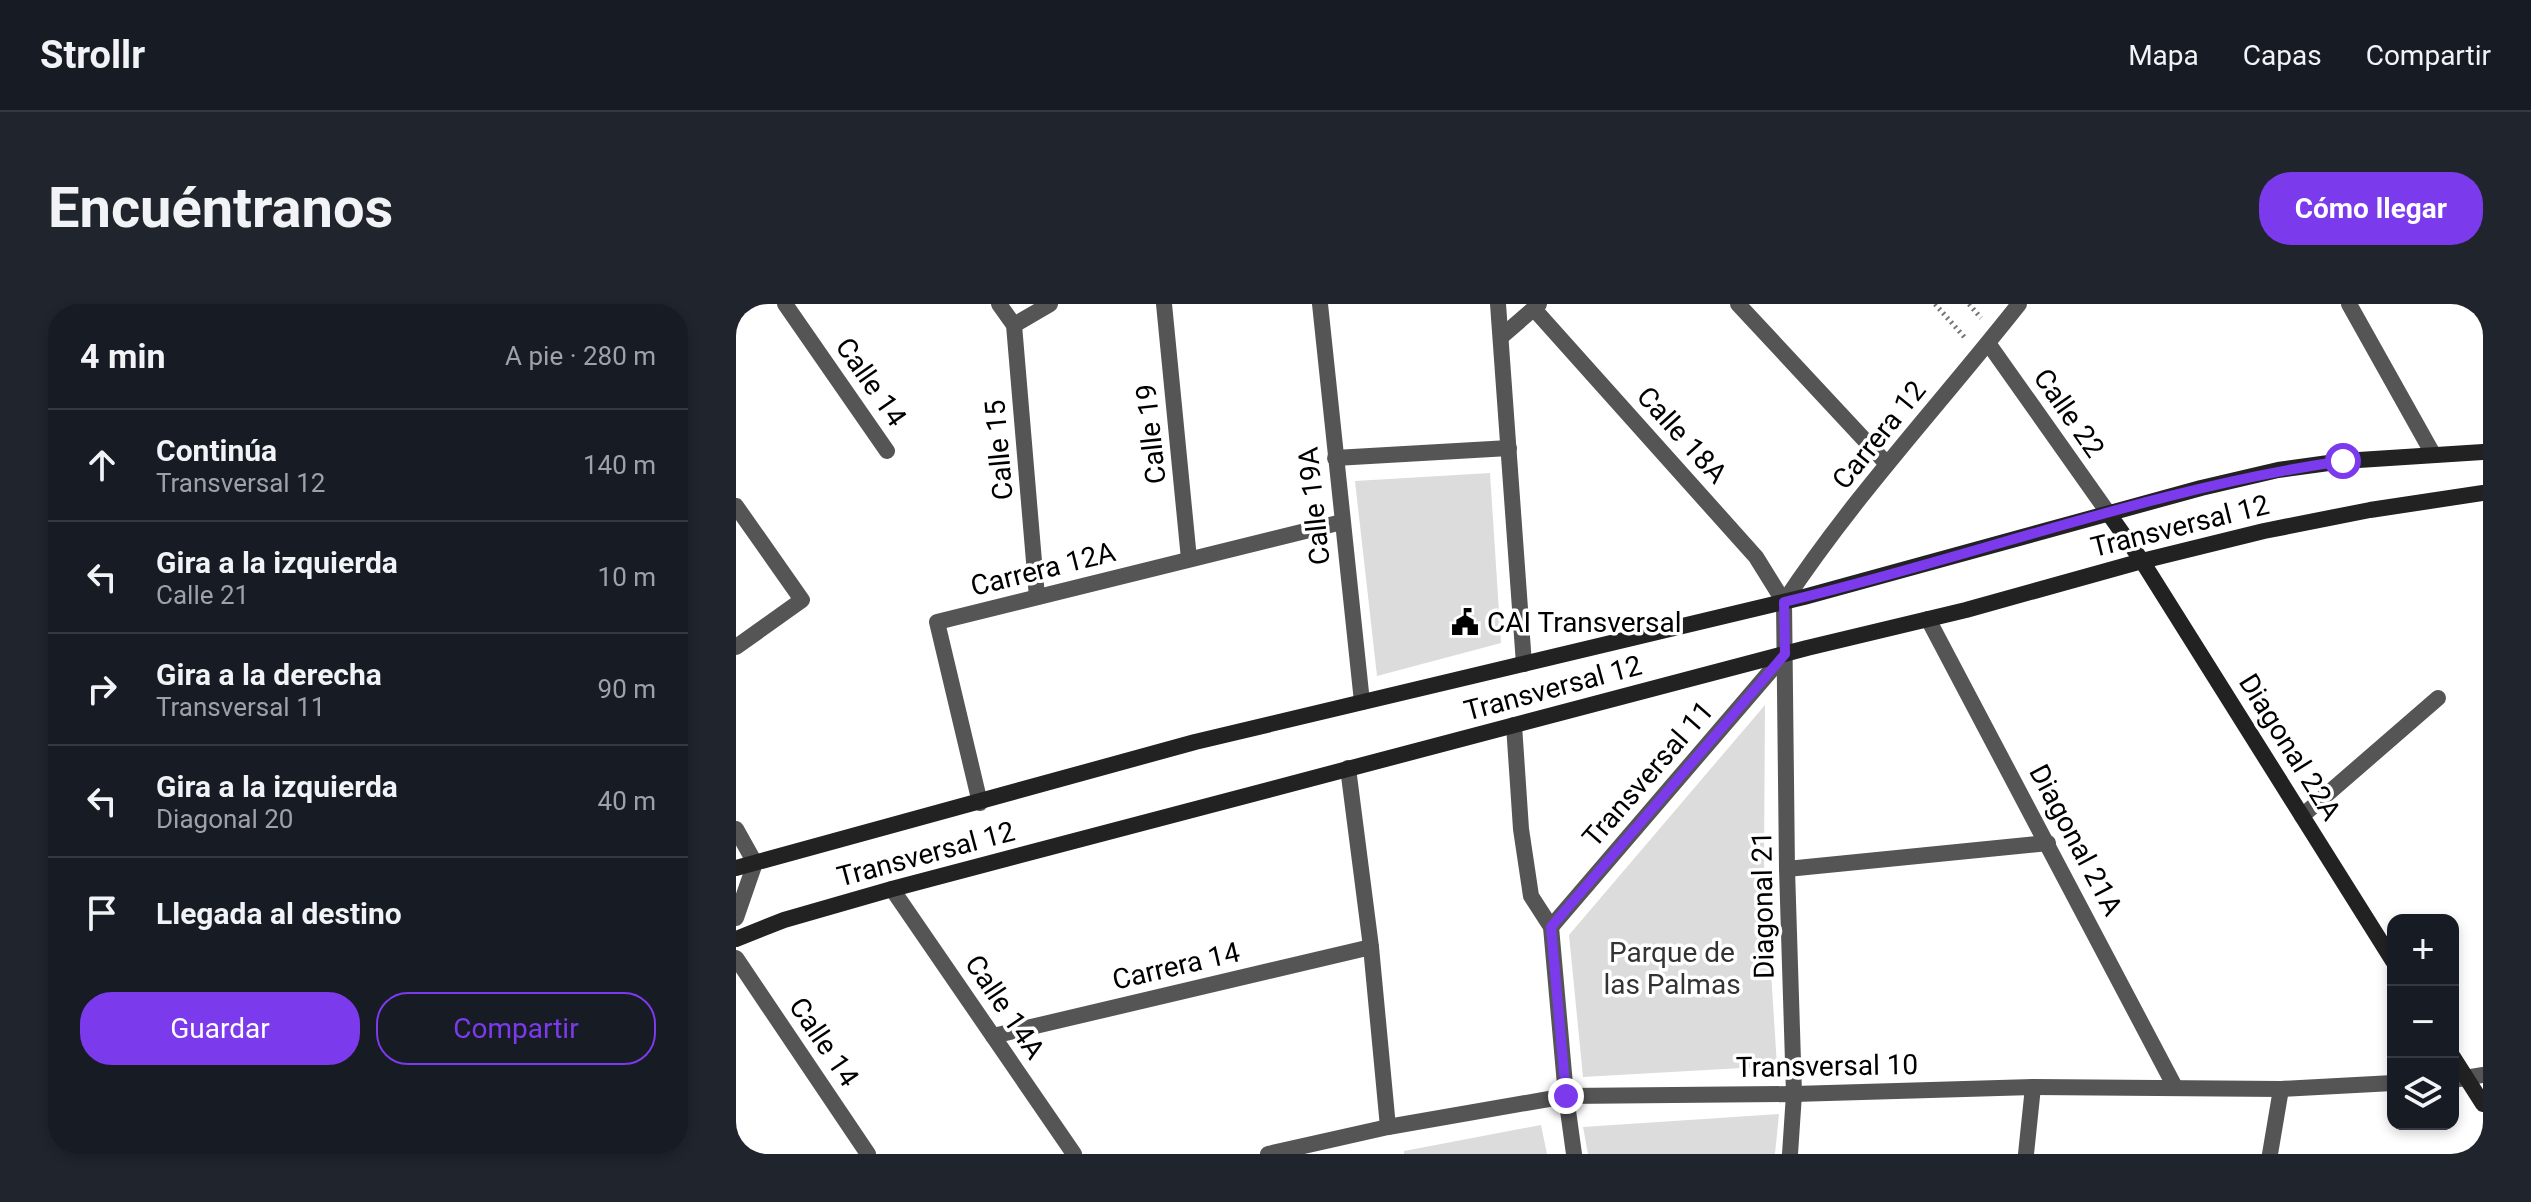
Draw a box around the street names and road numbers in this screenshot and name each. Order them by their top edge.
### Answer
street label: Calle 14 [829,331,913,433]
street label: Calle 22 [2027,362,2111,464]
street label: Carrera 12 [1825,374,1933,496]
street label: Calle 18A [1630,380,1734,490]
street label: Calle 19 [1129,382,1173,486]
street label: Calle 15 [978,399,1020,501]
street label: Calle 19A [1291,445,1337,567]
street label: Transversal 12 [2088,488,2272,564]
street label: Carrera 12A [967,535,1119,603]
street label: Transversal 12 [1461,648,1645,728]
street label: Diagonal 22A [2232,668,2348,826]
street label: Transversal 11 [1576,694,1720,854]
street label: Diagonal 21A [2022,759,2130,921]
street label: Transversal 12 [834,814,1018,894]
street label: Diagonal 21 [1745,831,1781,979]
street label: Carrera 14 [1109,935,1243,997]
street label: Calle 14A [958,949,1052,1065]
street label: Calle 14 [782,991,866,1093]
street label: Transversal 10 [1736,1048,1918,1084]

